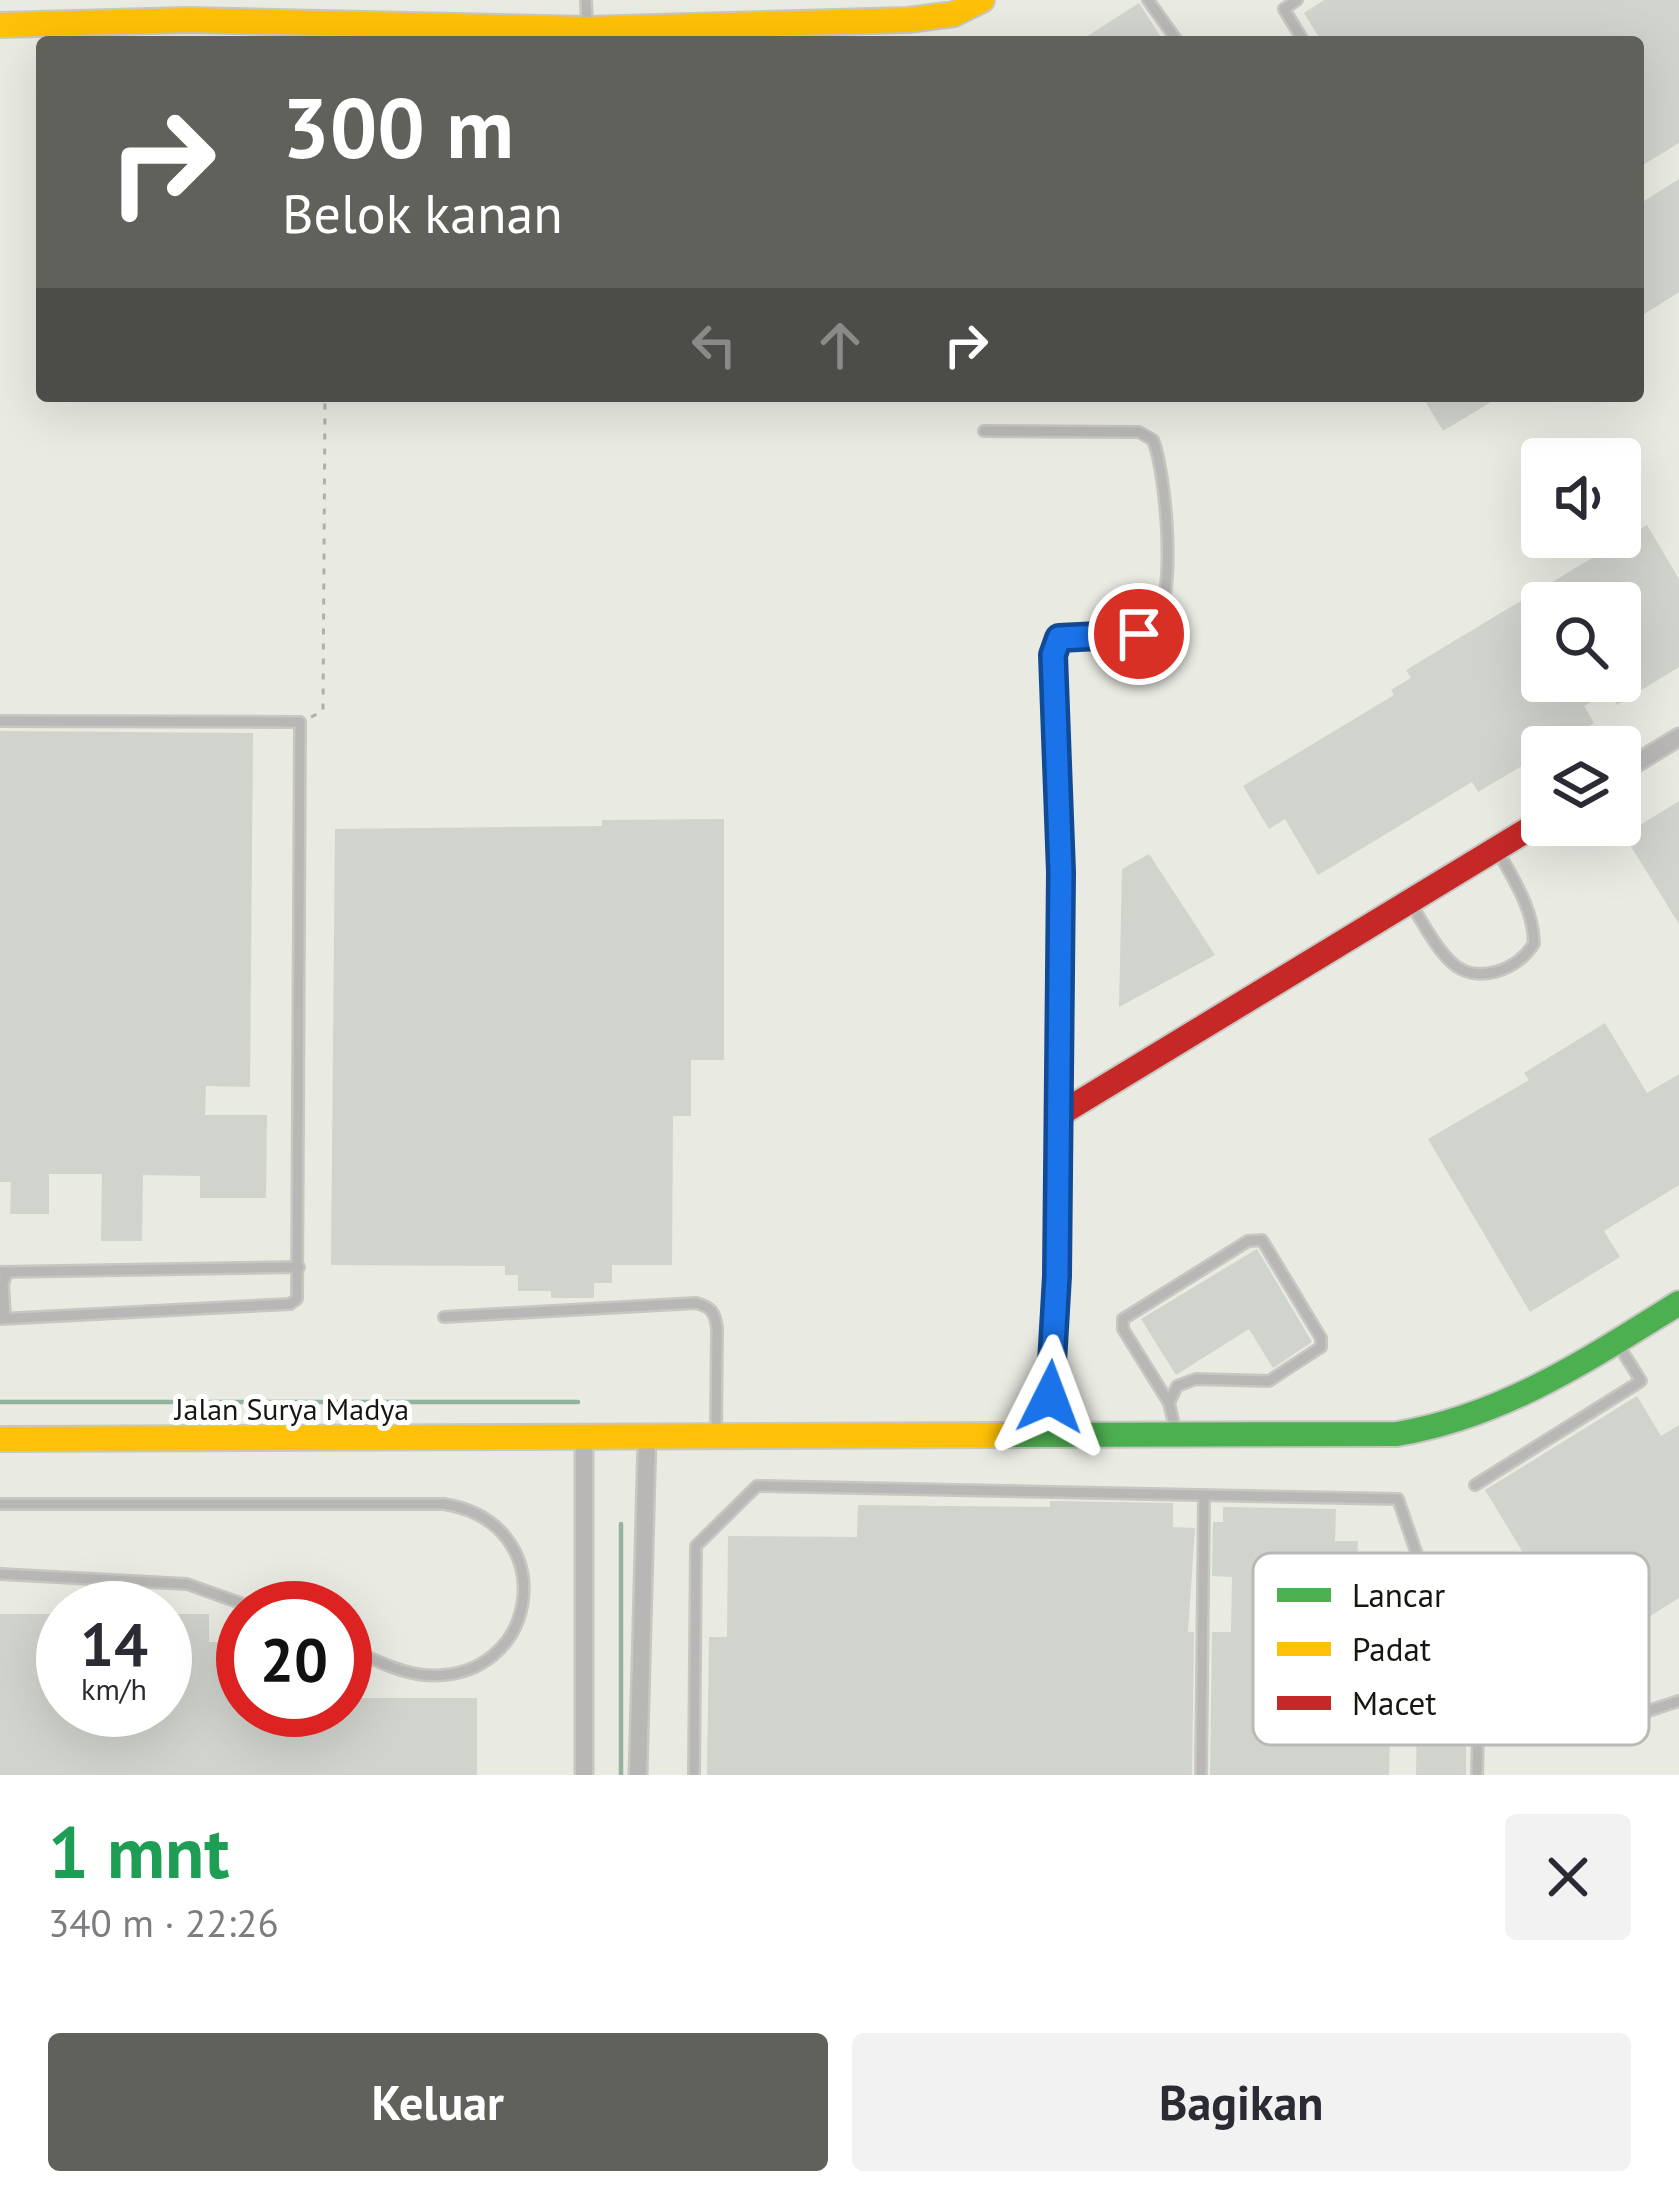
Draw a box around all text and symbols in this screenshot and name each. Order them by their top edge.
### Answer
text: 300 m [282,72,514,181]
icon: right [84,84,240,240]
text: Belok kanan [282,178,563,248]
icon: left [681,312,747,378]
icon: ahead [807,312,873,378]
icon: right [933,312,999,378]
map controls [1521,438,1641,846]
button: sound [1521,438,1641,558]
button: search [1521,582,1641,702]
pin [1088,583,1190,685]
icon: arrive [1106,601,1172,667]
button: layers [1521,726,1641,846]
position arrow [987,1334,1113,1460]
street label: Jalan Surya Madya [173,1389,409,1428]
legend [1253,1553,1649,1745]
text: Lancar [1352,1573,1445,1616]
speed limit sign: 20 [216,1581,372,1737]
text: 14 [80,1605,148,1683]
text: Padat [1352,1627,1431,1670]
text: km/h [81,1669,147,1708]
text: Macet [1352,1681,1437,1724]
text: 1 mnt [48,1805,229,1898]
button: close [1505,1814,1631,1940]
text: 340 m · 22:26 [48,1897,279,1948]
button: Keluar [48,2033,828,2171]
button: Bagikan [852,2033,1631,2171]

